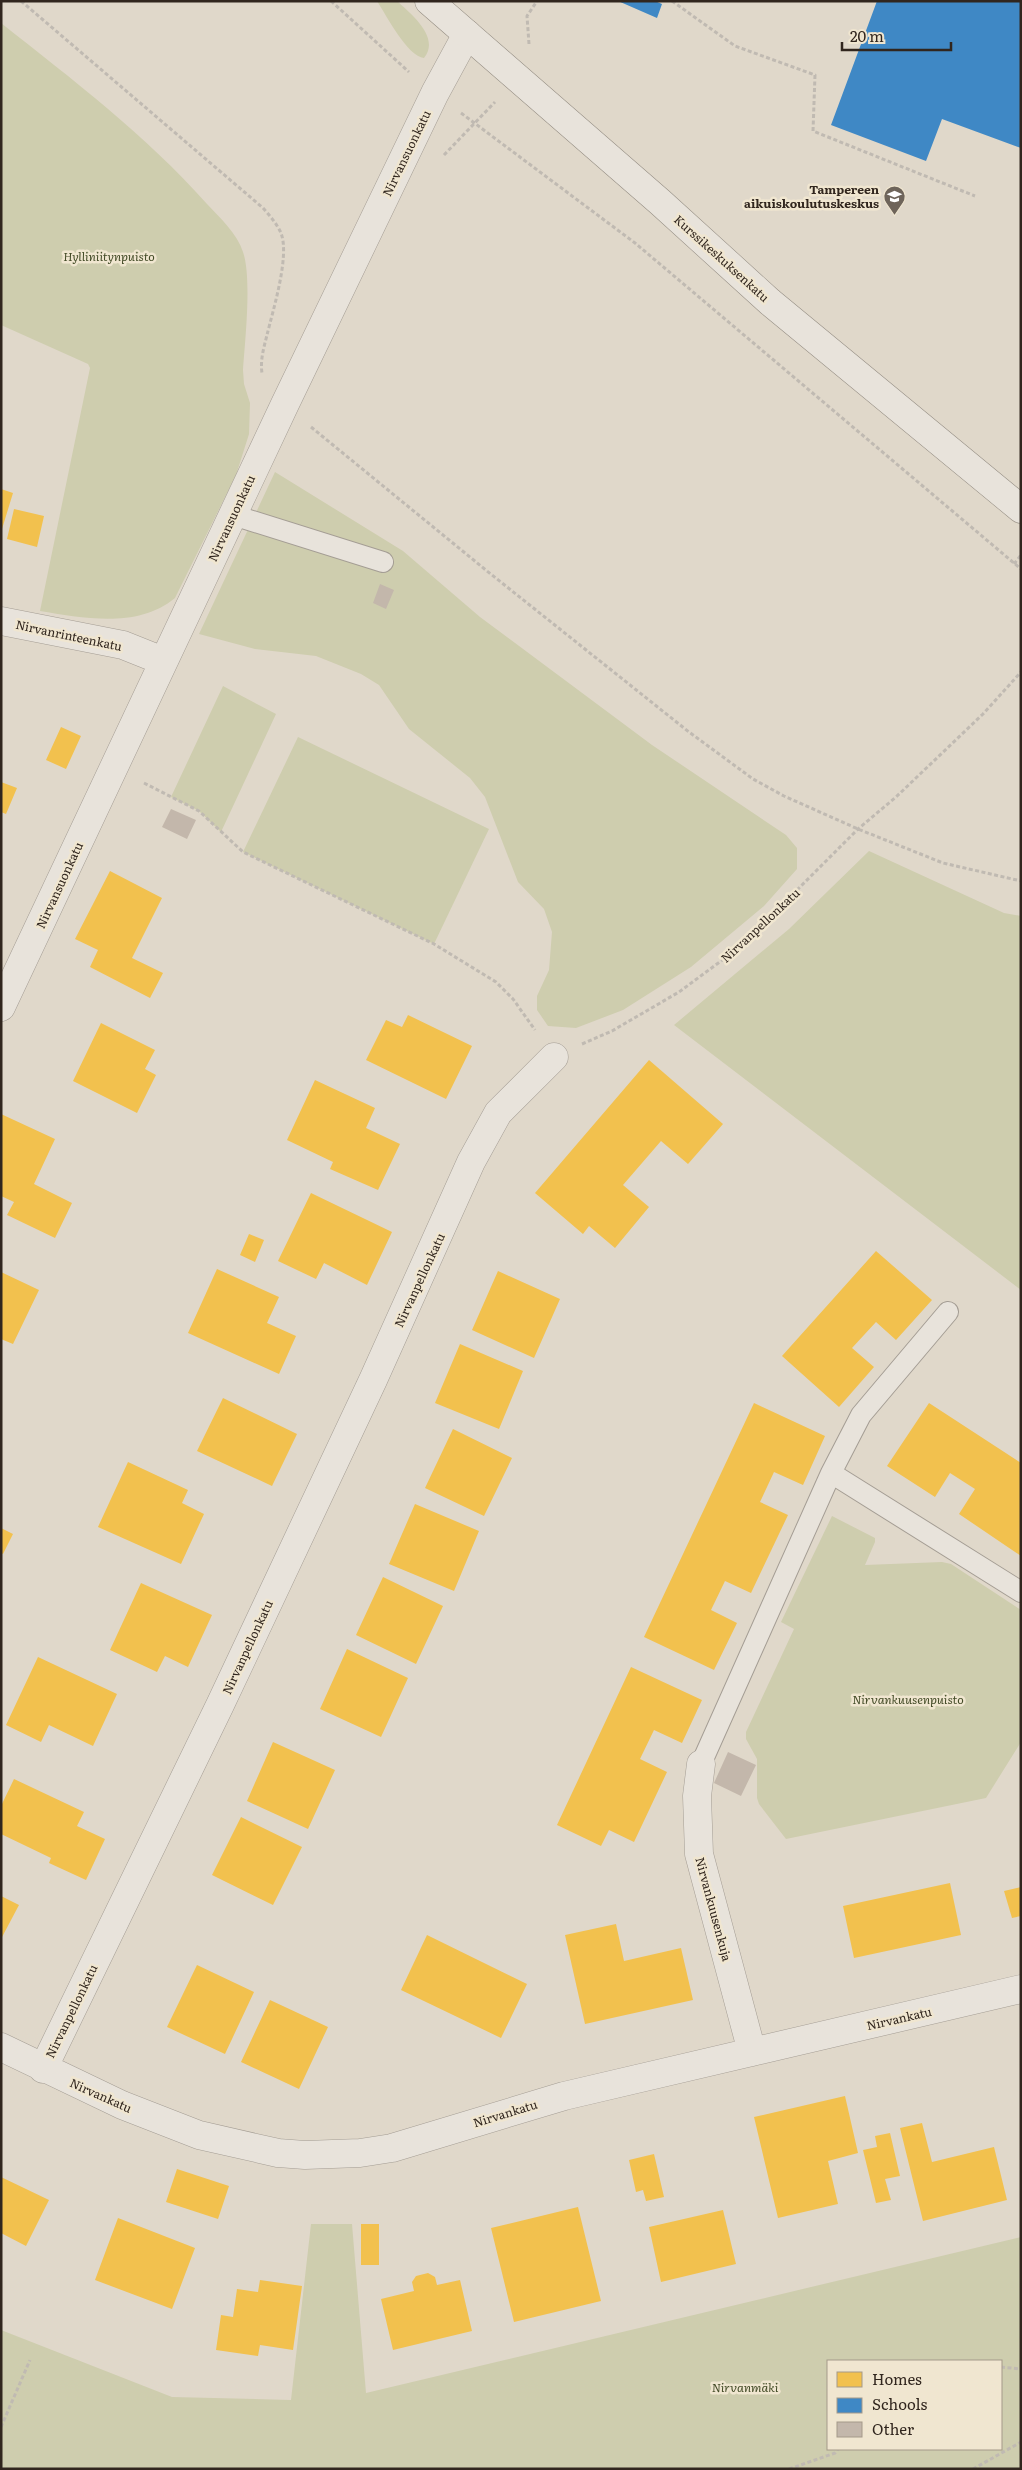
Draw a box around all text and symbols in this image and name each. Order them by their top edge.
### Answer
scale bar [842,20,951,52]
text: 20 m [850,24,884,47]
street label: Nirvansuonkatu [377,106,435,199]
place label: Tampereen aikuiskoulutuskeskus [744,180,880,212]
school or university icon: Tampereen aikuiskoulutuskeskus [883,184,907,215]
street label: Kurssikeskuksenkatu [670,210,774,306]
park label: Hylliniitynpuisto [63,247,155,265]
street label: Nirvansuonkatu [203,471,259,564]
street label: Nirvanrinteenkatu [14,615,124,655]
street label: Nirvansuonkatu [31,838,87,931]
street label: Nirvanpellonkatu [716,883,804,967]
street label: Nirvanpellonkatu [389,1229,449,1330]
street label: Nirvanpellonkatu [217,1596,277,1697]
park label: Nirvankuusenpuisto [852,1690,964,1708]
street label: Nirvankuusenkuja [691,1855,737,1964]
street label: Nirvanpellonkatu [40,1961,102,2061]
street label: Nirvankatu [865,2002,934,2034]
street label: Nirvankatu [67,2073,135,2117]
street label: Nirvankatu [471,2095,540,2131]
legend [827,2360,1002,2450]
text: Homes [872,2367,922,2390]
park label: Nirvanmäki [712,2378,779,2396]
text: Schools [872,2392,928,2415]
text: Other [872,2417,914,2440]

